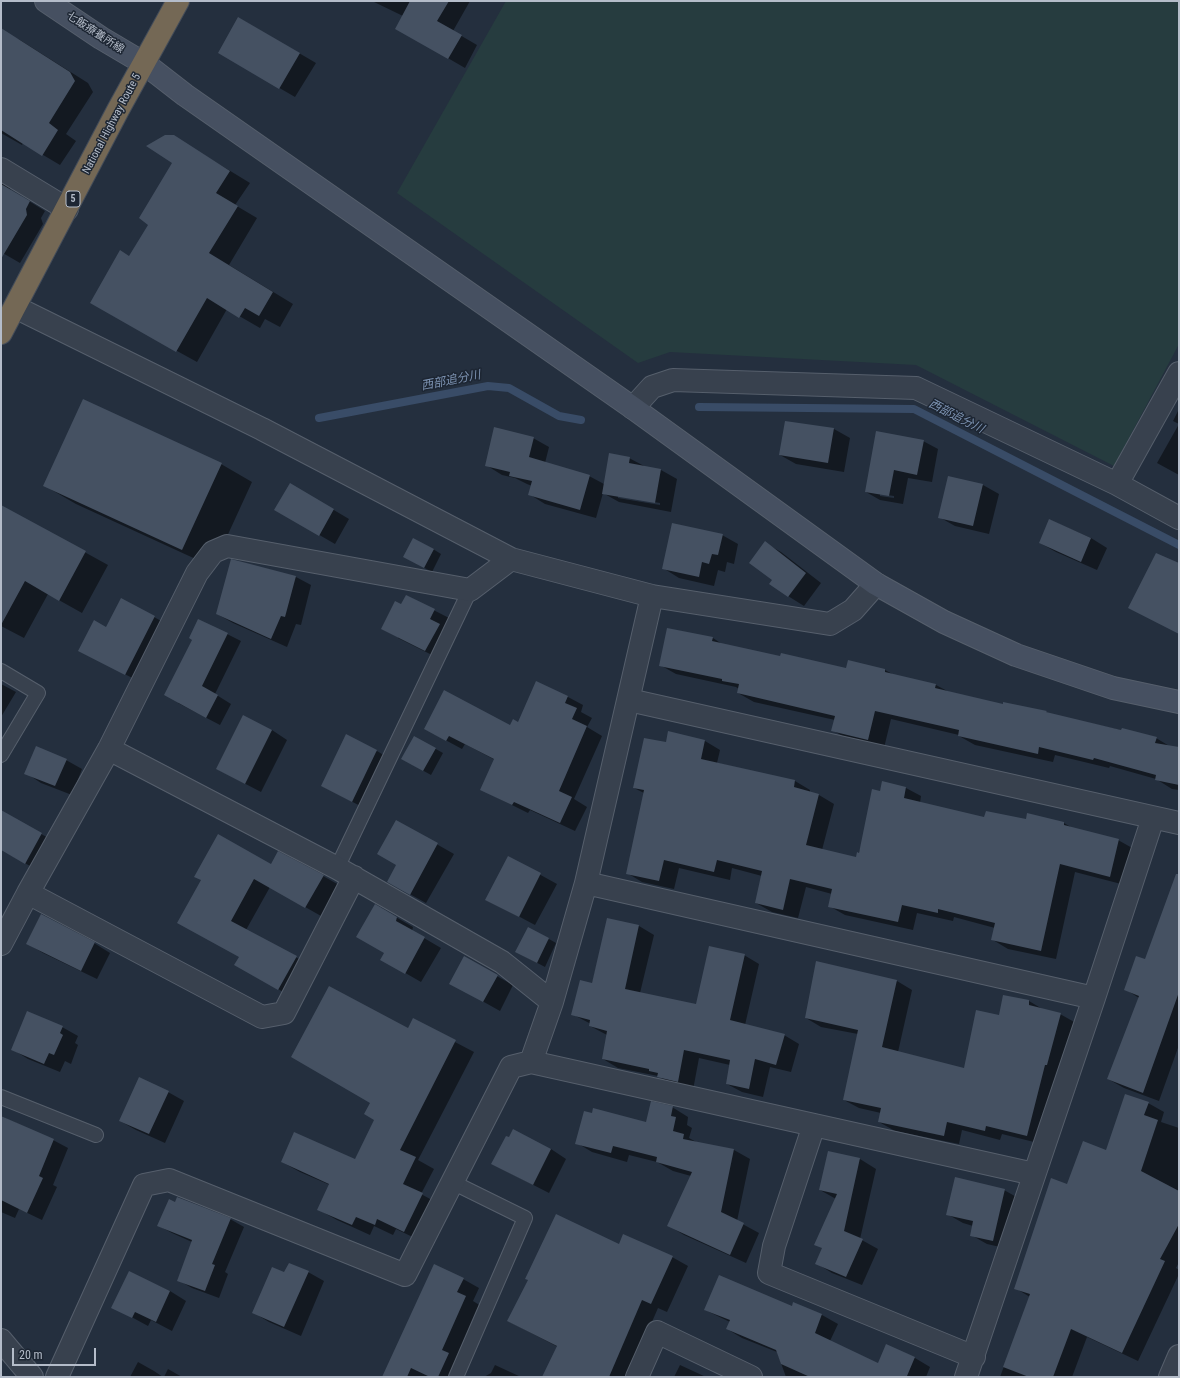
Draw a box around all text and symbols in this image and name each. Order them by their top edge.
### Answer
street label: 七飯療養所線 [64,9,126,57]
street label: National Highway Route 5 [80,72,144,176]
road number: 5 [66,191,80,207]
water label: 西部追分川 [420,368,482,394]
water label: 西部追分川 [926,397,986,437]
scale bar [14,1340,98,1366]
text: 20 m [19,1348,43,1362]

